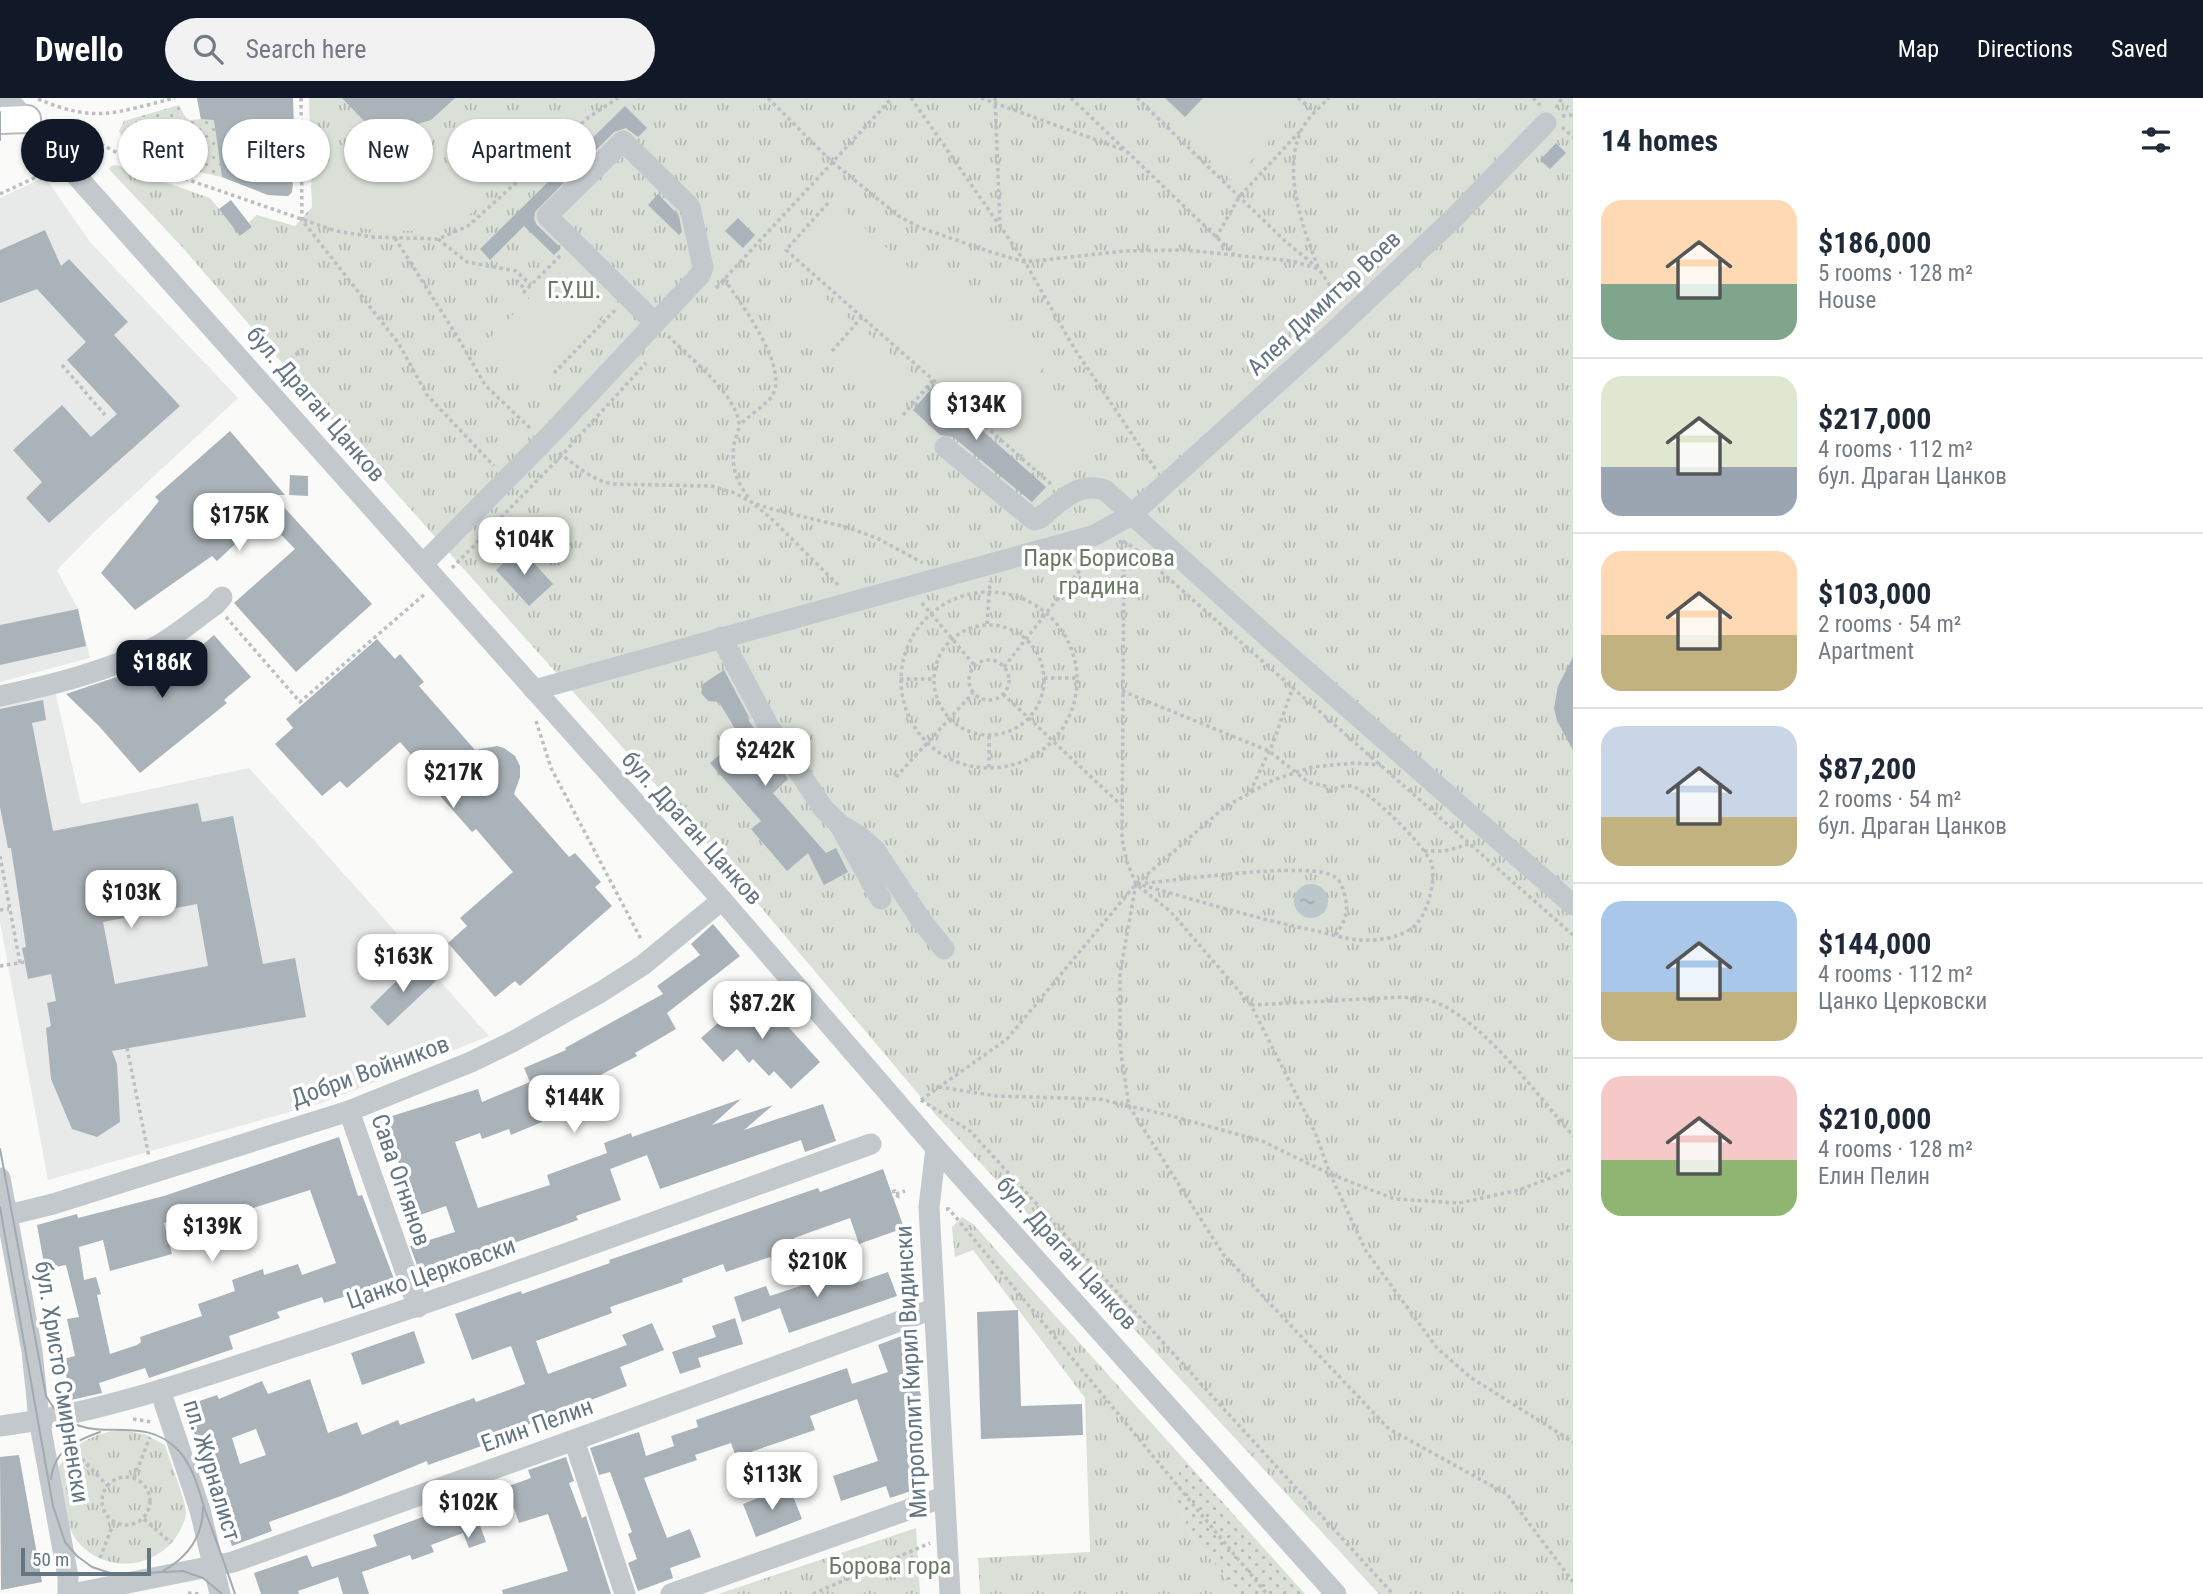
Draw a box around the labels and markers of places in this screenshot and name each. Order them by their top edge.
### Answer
pin: $134K [927,382,1025,442]
pin: $175K [190,494,288,553]
pin: $104K [475,518,573,577]
pin: $186K [113,640,211,700]
pin: $242K [716,728,814,788]
pin: $217K [404,750,502,810]
pin: $103K [82,870,180,930]
pin: $163K [354,934,452,994]
pin: $87.2K [705,982,819,1041]
pin: $144K [525,1076,623,1135]
pin: $139K [163,1204,261,1264]
pin: $210K [768,1240,866,1299]
pin: $113K [723,1452,821,1512]
pin: $102K [419,1480,517,1540]

